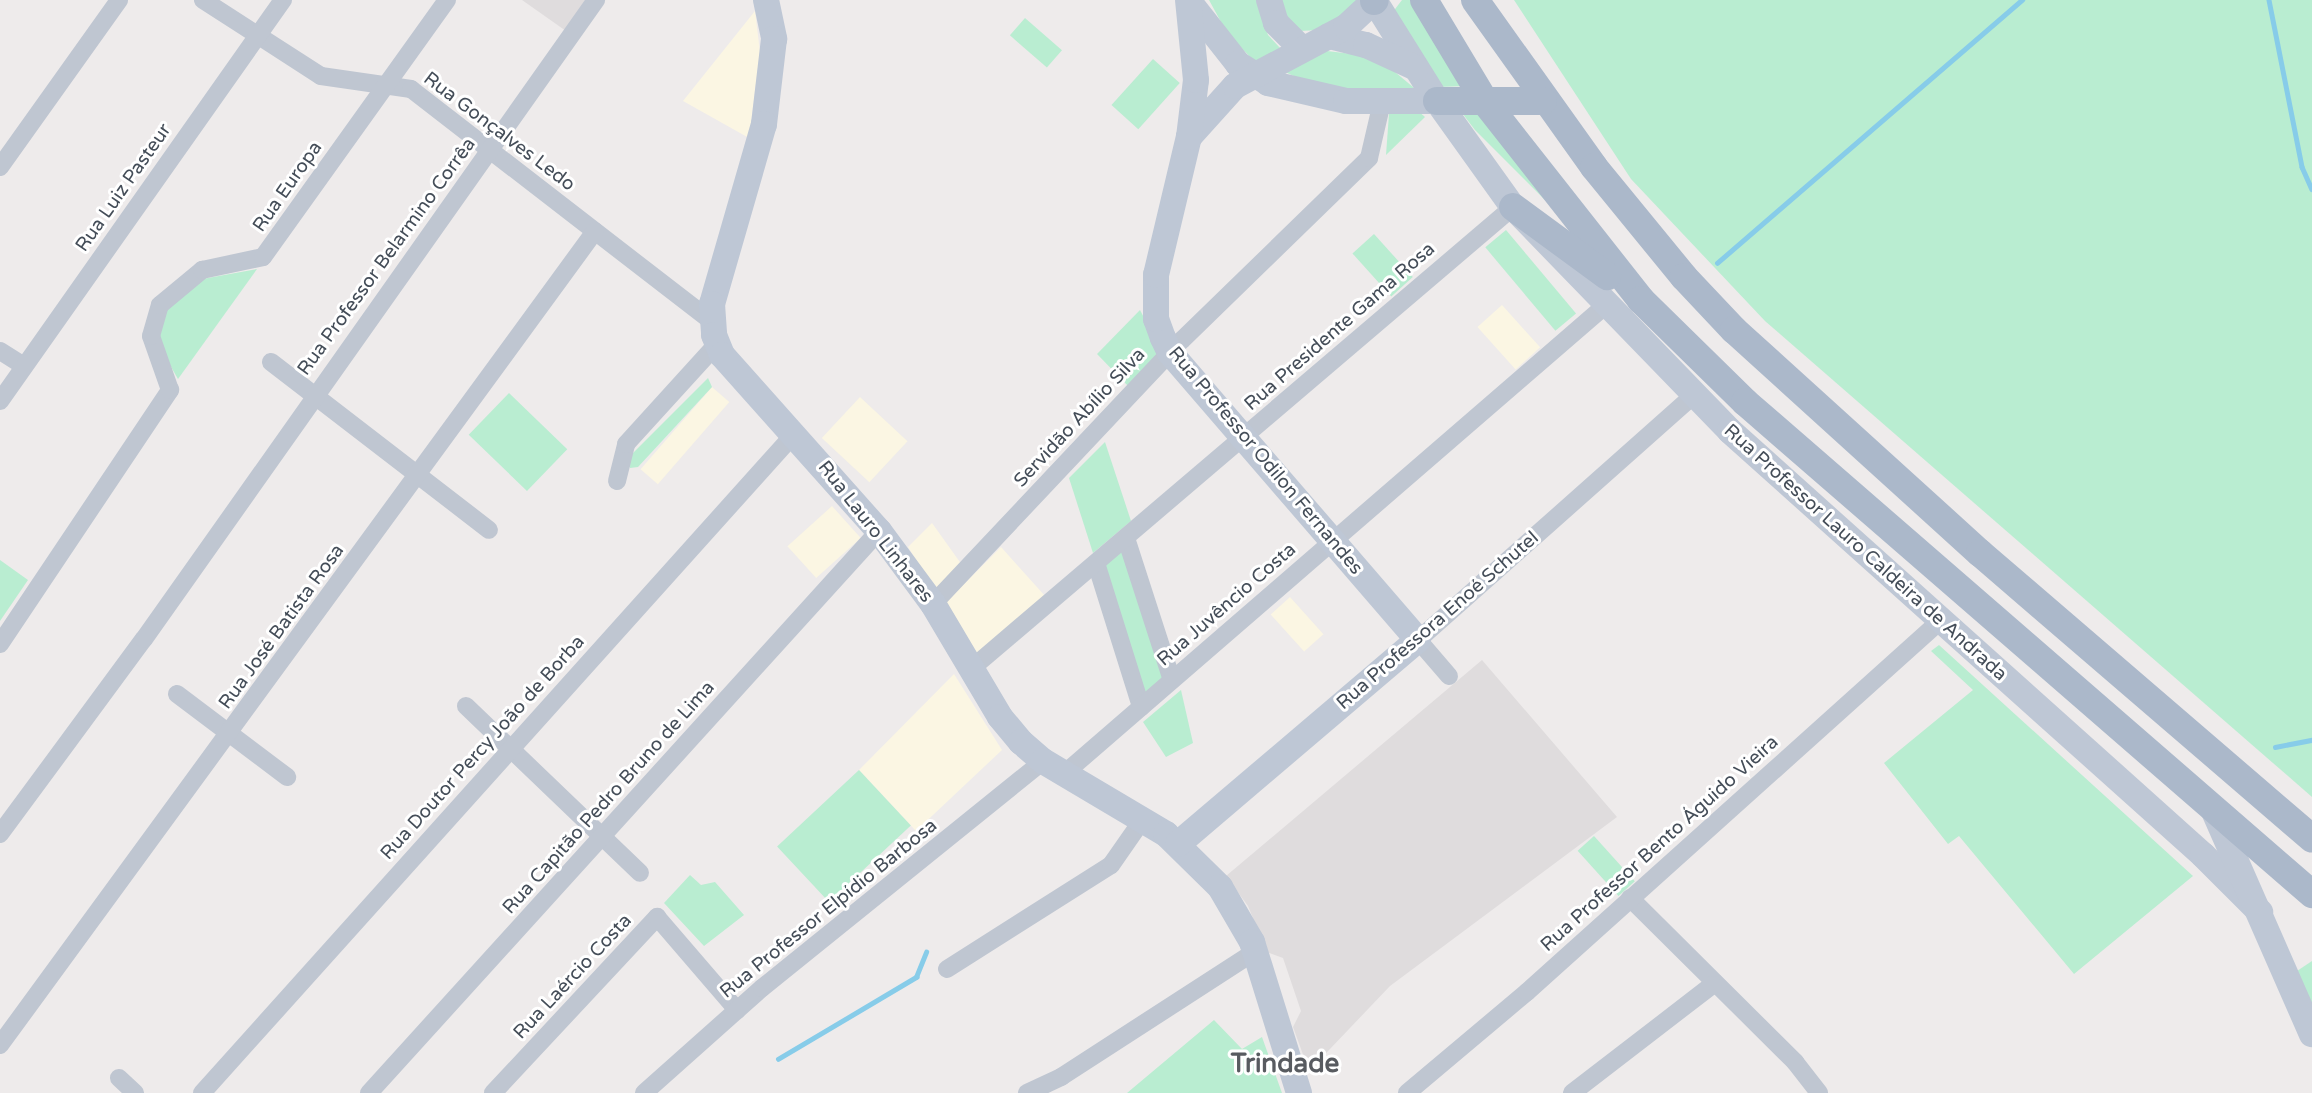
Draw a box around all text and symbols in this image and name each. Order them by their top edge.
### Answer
street label: Rua Gonçalves Ledo [419,68,579,196]
street label: Rua Luiz Pasteur [71,120,177,256]
street label: Rua Professor Belarmino Corrêa [293,134,481,380]
street label: Rua Europa [248,137,328,237]
street label: Rua Presidente Gama Rosa [1240,238,1440,416]
street label: Rua Professor Odilon Fernandes [1163,342,1367,580]
street label: Servidão Abílio Silva [1010,344,1150,492]
street label: Rua Professor Lauro Caldeira de Andrada [1719,420,2011,686]
street label: Rua Lauro Linhares [813,457,937,607]
street label: Rua Professora Enoé Schutel [1332,527,1544,715]
street label: Rua Juvêncio Costa [1153,539,1301,671]
street label: Rua José Batista Rosa [214,540,350,714]
street label: Rua Doutor Percy João de Borba [376,631,590,865]
street label: Rua Capitão Pedro Bruno de Lima [498,677,720,919]
street label: Rua Professor Bento Águido Vieira [1536,731,1784,957]
street label: Rua Professor Elpídio Barbosa [716,814,942,1004]
street label: Rua Laércio Costa [509,910,637,1044]
district label: Trindade [1231,1048,1339,1080]

